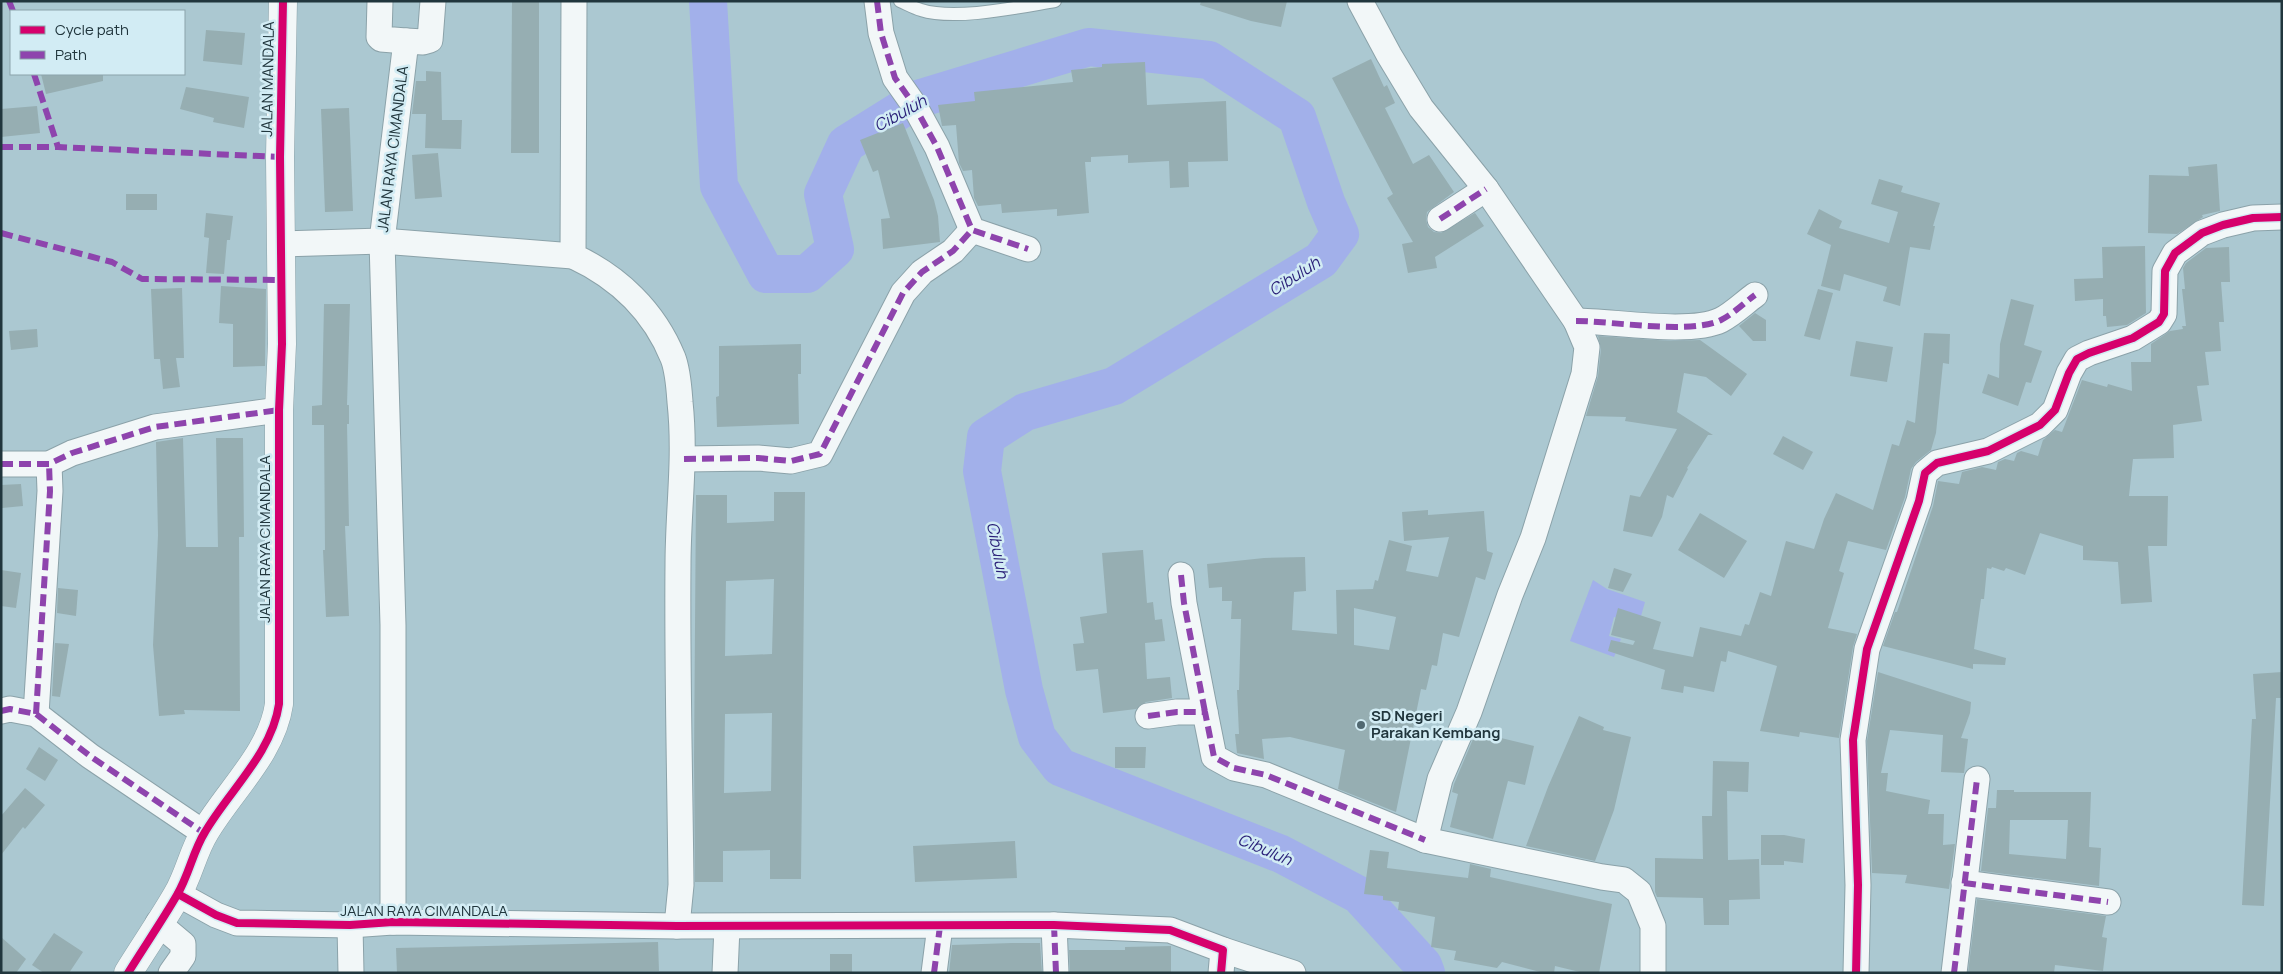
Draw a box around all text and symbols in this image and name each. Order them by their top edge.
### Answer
legend [10,10,185,75]
text: Cycle path [55,19,129,40]
street label: JALAN MANDALA [256,21,279,137]
text: Path [55,44,87,65]
street label: JALAN RAYA CIMANDALA [372,64,413,233]
water label: Cibuluh [870,89,931,136]
water label: Cibuluh [1264,251,1324,301]
street label: JALAN RAYA CIMANDALA [254,455,275,623]
water label: Cibuluh [982,520,1014,581]
place label: SD Negeri Parakan Kembang [1371,705,1500,743]
marker: SD Negeri Parakan Kembang [1355,719,1367,731]
water label: Cibuluh [1235,828,1296,870]
street label: JALAN RAYA CIMANDALA [340,900,508,921]

